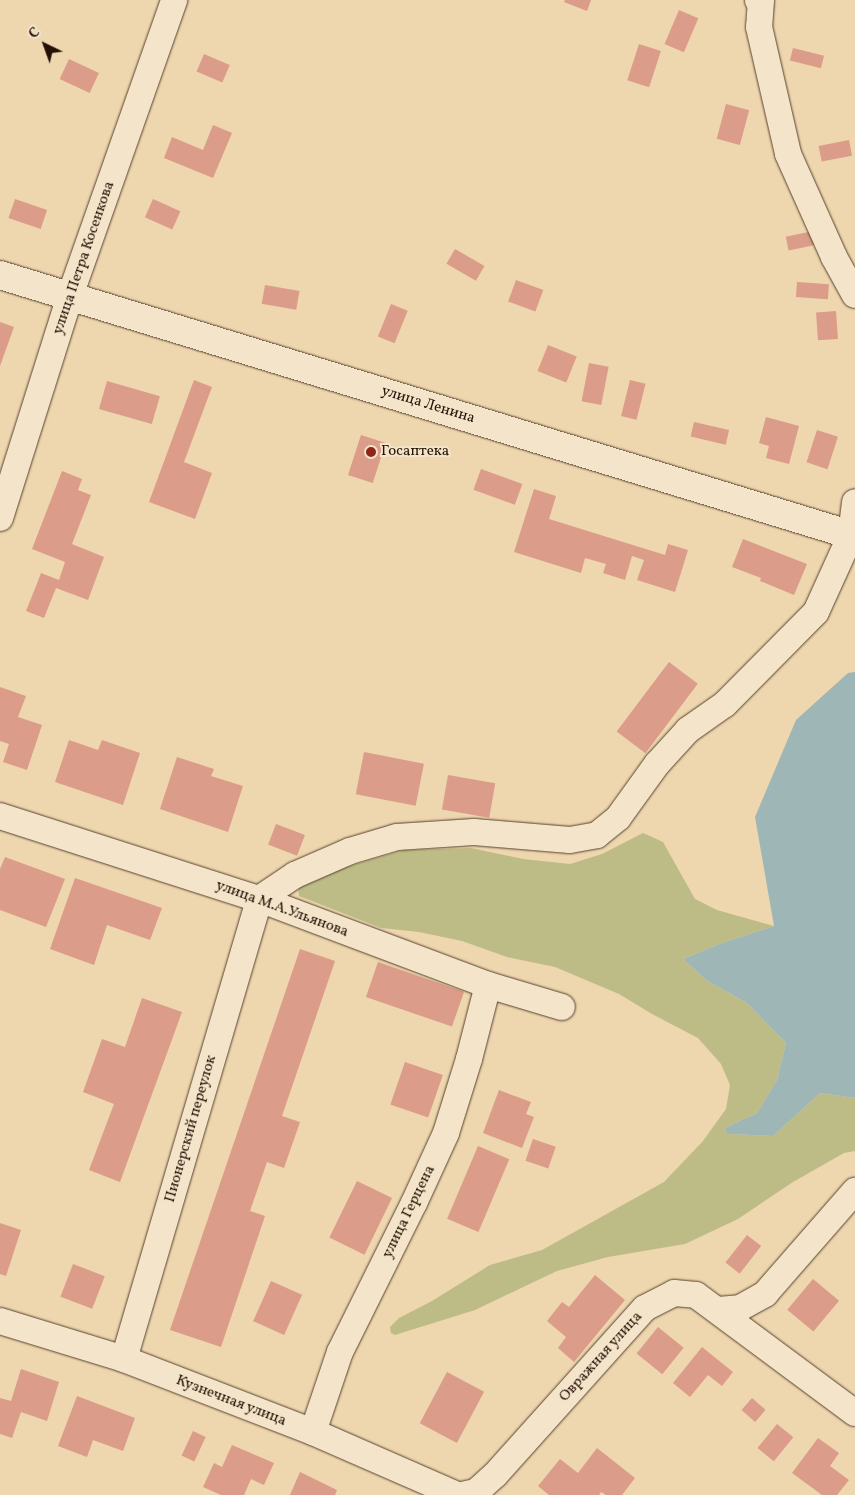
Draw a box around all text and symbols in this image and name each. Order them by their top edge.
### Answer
north arrow [20,20,70,70]
text: С [25,23,44,44]
street label: улица Петра Косенкова [49,179,119,337]
street label: улица Ленина [379,382,477,428]
place label: Госаптека [381,443,449,461]
marker: Госаптека [365,446,377,458]
street label: улица М.А.Ульянова [213,877,351,941]
street label: Пионерский переулок [161,1053,221,1205]
street label: улица Герцена [379,1163,439,1261]
street label: Овражная улица [556,1308,646,1406]
street label: Кузнечная улица [173,1372,289,1430]

